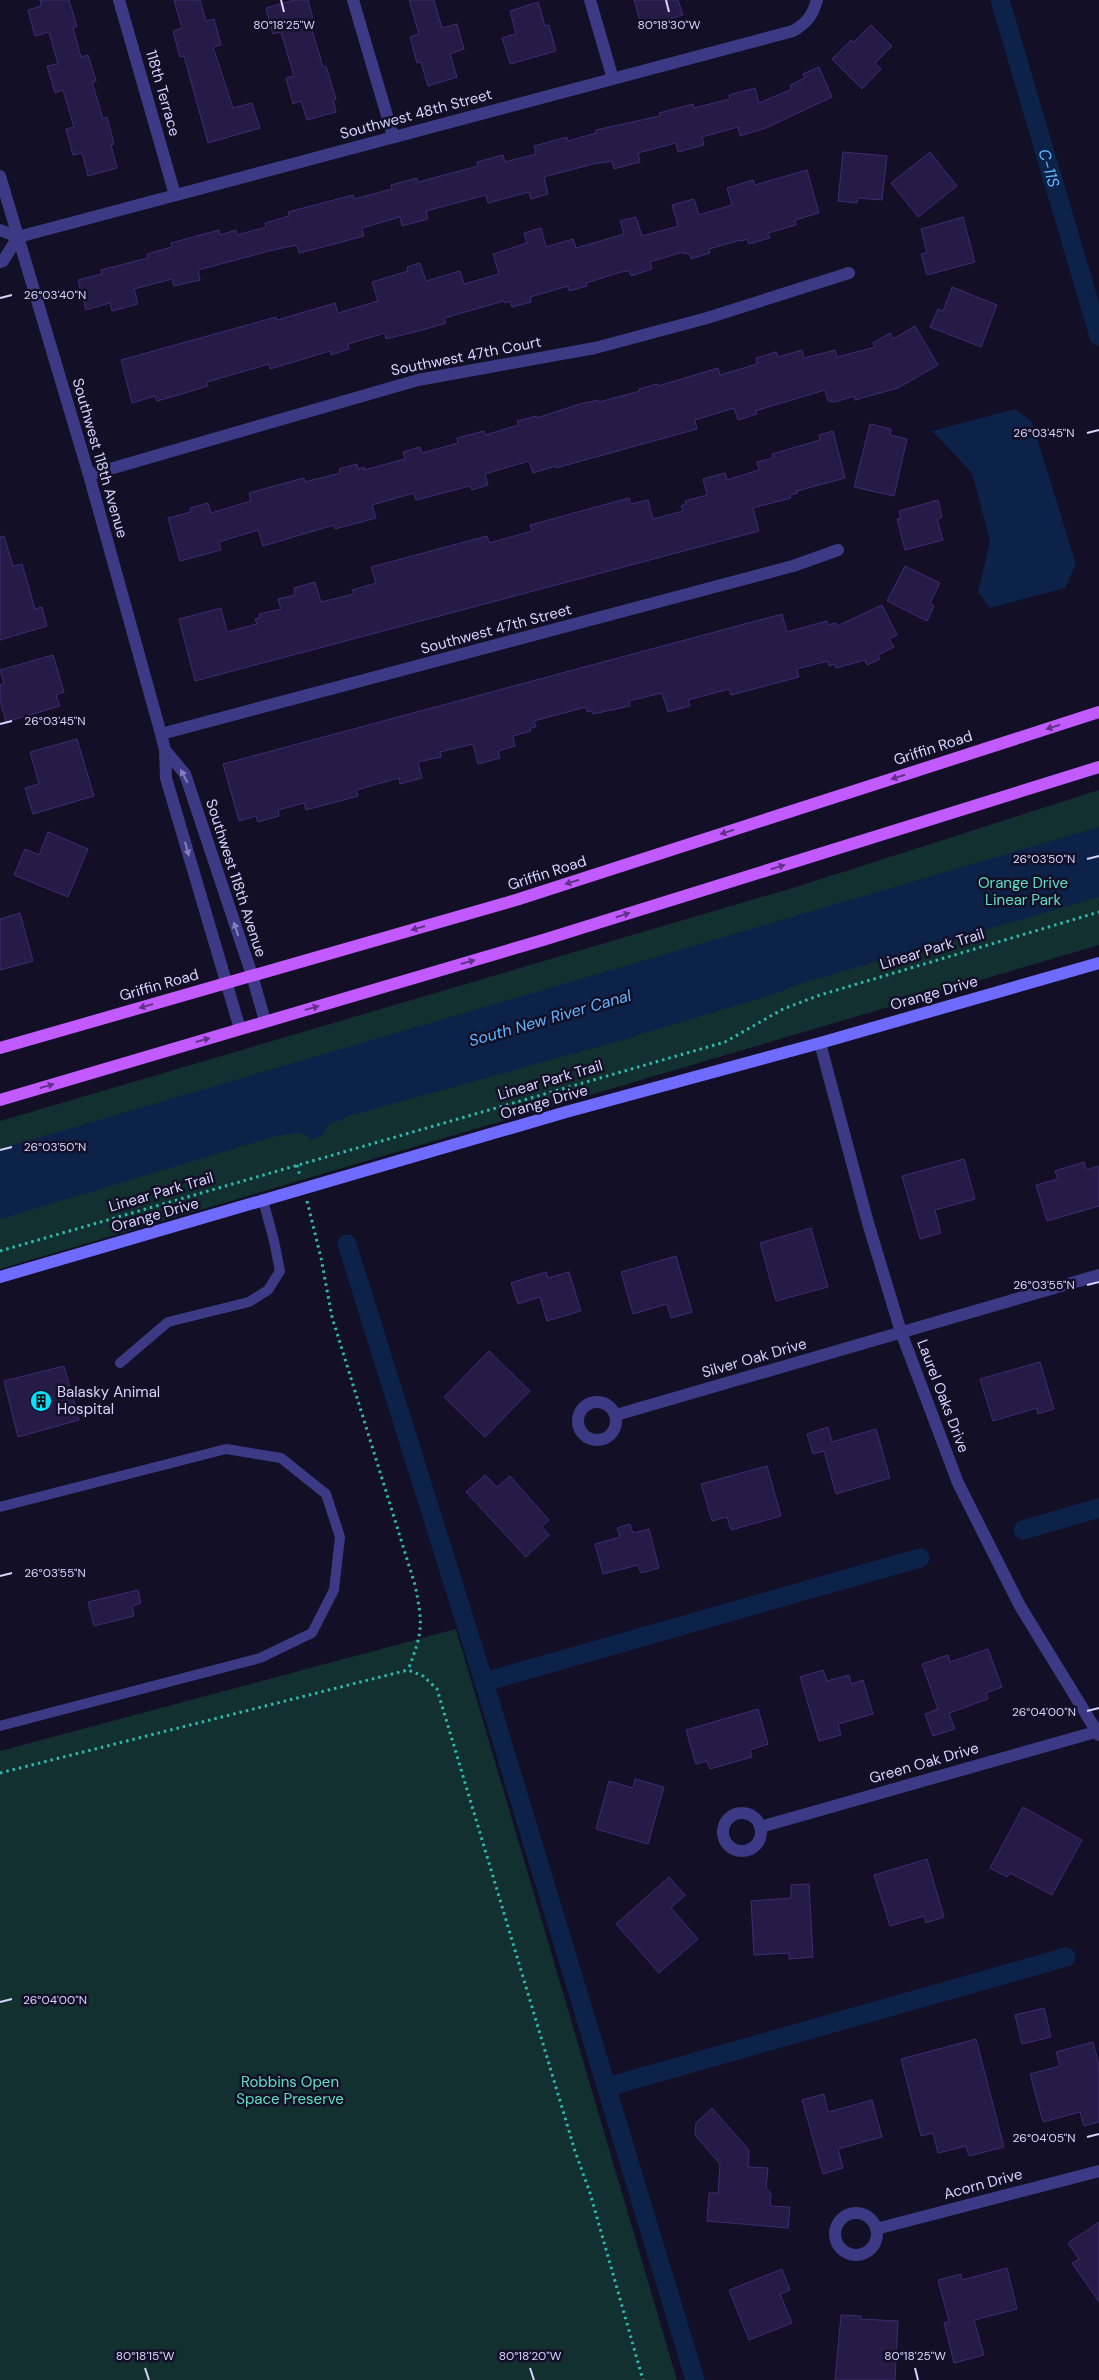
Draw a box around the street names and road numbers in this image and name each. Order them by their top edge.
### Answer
street label: 118th Terrace [141,48,185,138]
street label: Southwest 48th Street [338,84,494,144]
street label: Southwest 47th Court [389,332,543,380]
street label: Southwest 118th Avenue [68,376,132,540]
street label: Southwest 47th Street [418,599,574,659]
street label: Griffin Road [891,726,975,770]
street label: Southwest 118th Avenue [201,796,271,960]
street label: Griffin Road [505,851,589,895]
street label: Linear Park Trail [877,924,987,974]
street label: Griffin Road [117,964,201,1006]
street label: Orange Drive [888,971,980,1015]
street label: Linear Park Trail [495,1055,605,1105]
street label: Orange Drive [498,1080,590,1124]
street label: Linear Park Trail [106,1167,216,1217]
street label: Orange Drive [109,1193,201,1237]
street label: Silver Oak Drive [699,1333,809,1383]
street label: Laurel Oaks Drive [912,1337,974,1455]
street label: Green Oak Drive [867,1738,981,1788]
street label: Acorn Drive [941,2164,1025,2204]

